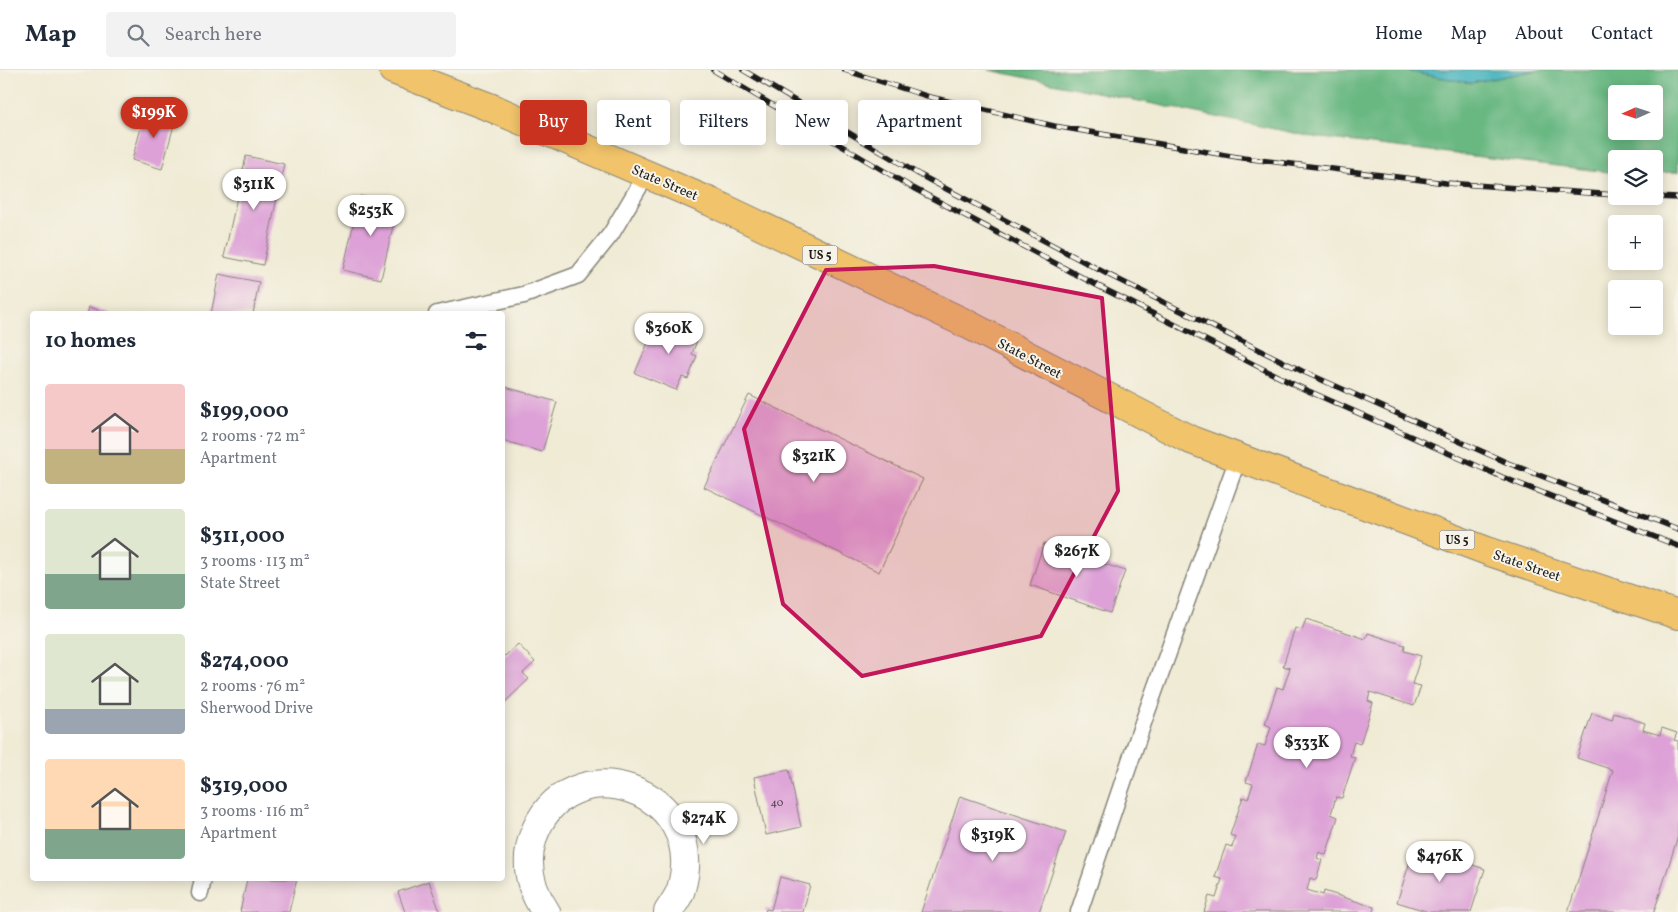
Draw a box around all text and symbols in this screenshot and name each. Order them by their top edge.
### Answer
search box [106,12,456,57]
text: Map [25,18,76,52]
icon: search [124,21,152,49]
text: Search here [164,22,262,48]
text: Home [1375,22,1423,47]
text: Map [1451,22,1487,47]
text: About [1515,22,1563,47]
text: Contact [1591,22,1653,47]
north arrow [1608,85,1662,140]
map controls [1608,85,1663,335]
pin: $199K [119,97,189,139]
chip: Buy [520,100,587,145]
chip: Rent [597,100,670,145]
chip: Filters [680,100,766,145]
chip: New [776,100,848,145]
chip: Apartment [858,100,981,145]
text: $199K [132,102,176,124]
button: layers [1608,150,1663,205]
street label: State Street [628,161,701,206]
pin: $311K [219,168,289,211]
text: $311K [233,174,275,196]
pin: $253K [336,194,406,237]
text: $253K [349,200,393,222]
button: + [1608,215,1663,270]
road number: US 5 [802,246,838,264]
button: − [1608,280,1663,335]
pin: $360K [634,312,704,355]
text: $360K [645,318,693,340]
text: 10 homes [45,327,136,356]
icon: filters [462,327,490,355]
street label: State Street [994,334,1065,384]
text: $199,000 [200,397,289,426]
icon: home [85,404,145,464]
text: 2 rooms · 72 m² [200,426,305,448]
pin: $321K [779,440,849,483]
text: $321K [792,446,836,468]
text: Apartment [200,448,277,470]
text: $311,000 [200,522,285,551]
icon: home [85,529,145,589]
road number: US 5 [1440,530,1474,550]
pin: $267K [1042,536,1112,578]
text: $267K [1054,541,1100,563]
street label: State Street [1490,546,1563,587]
text: 3 rooms · 113 m² [200,551,310,573]
text: State Street [200,573,280,595]
text: $274,000 [200,647,289,676]
icon: home [85,654,145,714]
text: 2 rooms · 76 m² [200,676,305,698]
text: Sherwood Drive [200,698,313,720]
pin: $333K [1272,726,1342,769]
text: $333K [1285,732,1329,754]
text: $319,000 [200,772,288,801]
icon: home [85,779,145,839]
house number: 40 [771,796,784,811]
text: 3 rooms · 116 m² [200,801,309,823]
pin: $274K [669,802,739,845]
text: $274K [682,808,726,830]
pin: $319K [958,820,1028,862]
text: Apartment [200,823,277,845]
text: $319K [971,825,1015,847]
pin: $476K [1405,840,1475,883]
text: $476K [1417,846,1463,868]

